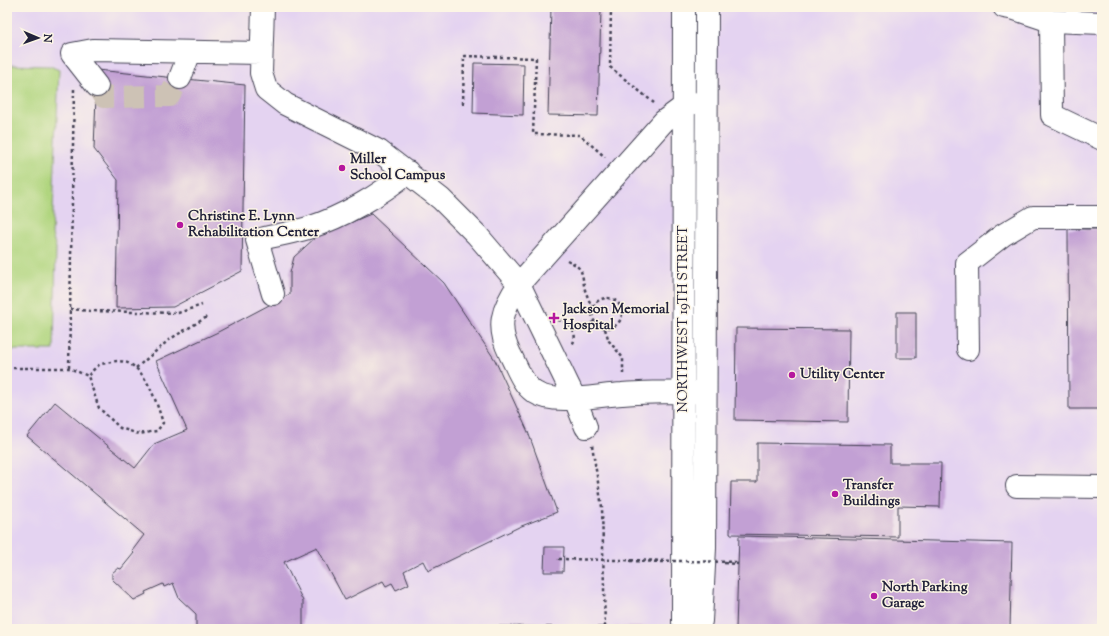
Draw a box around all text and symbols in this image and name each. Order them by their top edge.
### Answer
north arrow [18,18,58,58]
text: N [39,33,55,43]
place label: Miller School Campus [350,150,446,186]
marker: Miller School Campus [337,163,347,173]
place label: Christine E. Lynn Rehabilitation Center [188,207,320,243]
marker: Christine E. Lynn Rehabilitation Center [175,220,185,230]
street label: NORTHWEST 19TH STREET [674,225,694,413]
place label: Jackson Memorial Hospital [562,300,670,336]
marker: Jackson Memorial Hospital [548,312,560,324]
place label: Utility Center [800,365,886,385]
marker: Utility Center [787,370,797,380]
place label: Transfer Buildings [843,476,900,512]
marker: Transfer Buildings [830,489,840,499]
place label: North Parking Garage [882,578,968,614]
marker: North Parking Garage [869,591,879,601]

